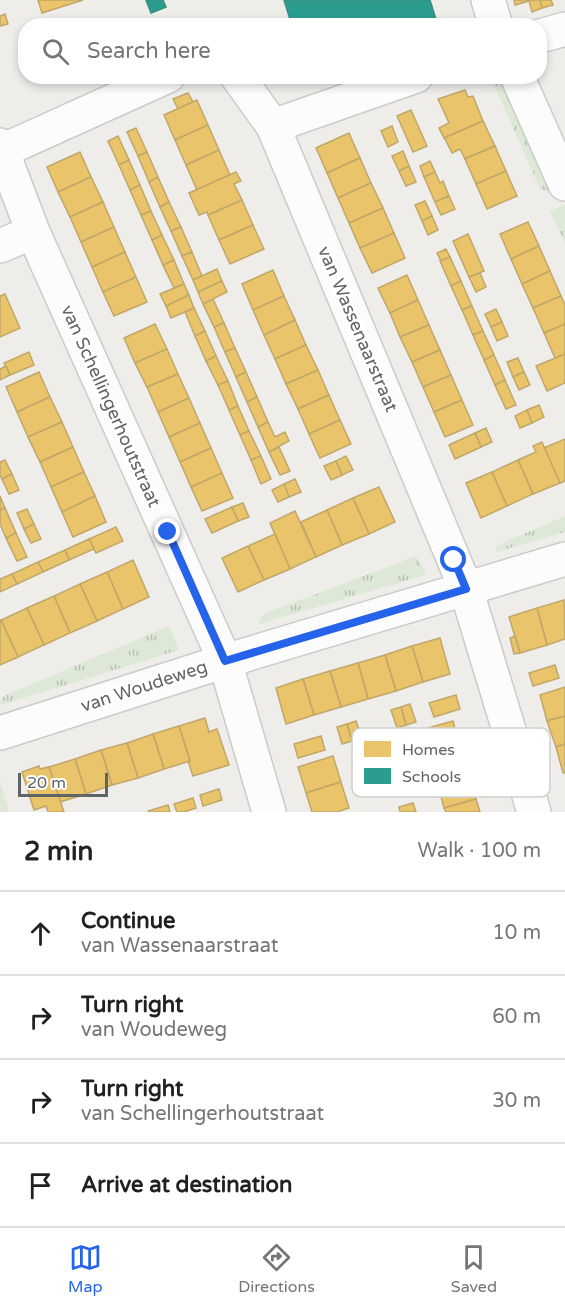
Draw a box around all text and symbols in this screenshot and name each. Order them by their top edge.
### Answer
search box [18,18,547,84]
icon: search [39,35,72,68]
text: Search here [87,38,211,64]
street label: van Wassenaarstraat [313,243,403,415]
street label: van Schellingerhoutstraat [56,302,166,511]
route end [154,518,180,544]
route start [440,546,466,572]
street label: van Woudeweg [78,655,210,717]
legend [352,728,550,797]
text: Homes [402,740,455,760]
text: Schools [402,767,461,787]
scale bar [18,770,108,798]
text: 20 m [27,773,66,793]
text: 2 min [24,836,93,867]
text: Walk · 100 m [418,839,541,863]
text: Continue [81,908,176,934]
icon: ahead [24,917,57,950]
text: 10 m [492,921,541,945]
text: van Wassenaarstraat [81,934,278,958]
text: Turn right [81,992,183,1018]
icon: right [24,1001,57,1034]
text: 60 m [492,1005,541,1029]
text: van Woudeweg [81,1018,227,1042]
text: Turn right [81,1076,183,1102]
icon: right [24,1085,57,1118]
text: 30 m [492,1089,541,1113]
text: van Schellingerhoutstraat [81,1102,324,1126]
icon: arrive [24,1169,57,1202]
text: Arrive at destination [81,1172,292,1198]
tab: Map [68,1241,102,1297]
tab: Directions [238,1241,315,1297]
tab: Saved [451,1241,497,1297]

